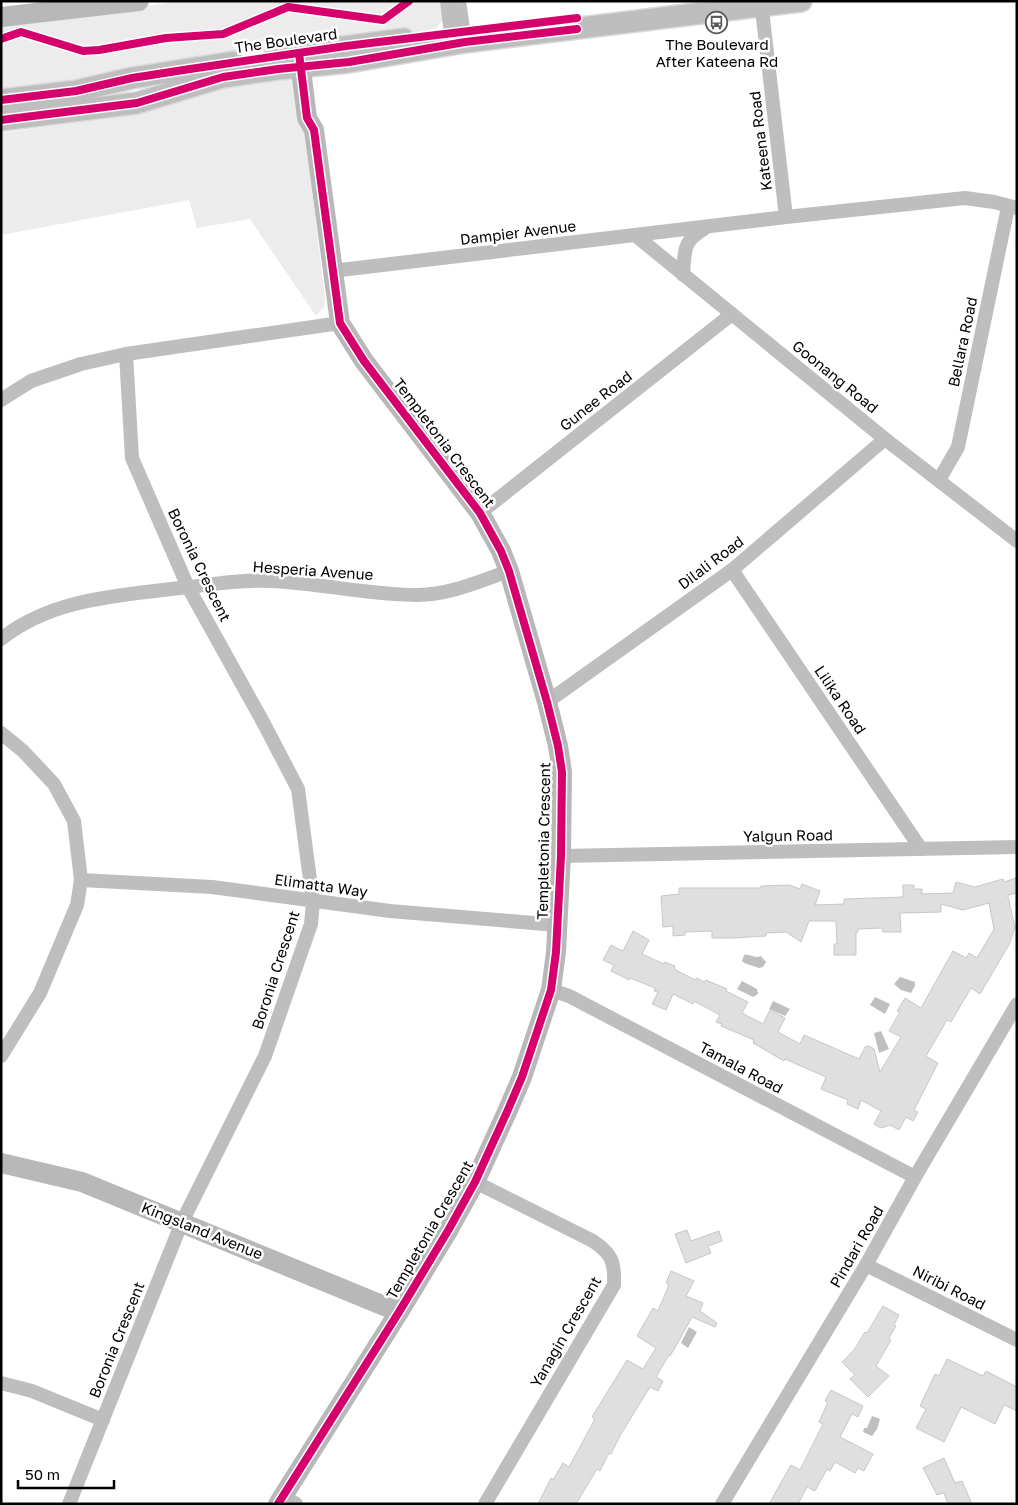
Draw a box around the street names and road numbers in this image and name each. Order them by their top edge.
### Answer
street label: The Boulevard [233,24,338,56]
street label: Kateena Road [745,90,775,192]
street label: Dampier Avenue [459,216,577,248]
street label: Bellara Road [944,295,980,388]
street label: Goonang Road [789,336,882,416]
street label: Gunee Road [556,366,635,434]
street label: Templetonia Crescent [390,374,499,511]
street label: Boronia Crescent [165,505,235,624]
street label: Dilali Road [674,532,747,593]
street label: Hesperia Avenue [252,557,374,583]
street label: Lilika Road [811,662,870,737]
street label: Templetonia Crescent [533,762,553,920]
street label: Yalgun Road [743,825,833,845]
street label: Elimatta Way [273,870,370,901]
street label: Boronia Crescent [247,908,303,1031]
street label: Tamala Road [697,1038,786,1097]
street label: Templetonia Crescent [382,1157,476,1302]
street label: Kingsland Avenue [139,1198,266,1263]
street label: Pindari Road [826,1203,887,1290]
street label: Niribi Road [910,1261,989,1313]
street label: Yanagin Crescent [526,1273,604,1390]
street label: Boronia Crescent [85,1279,148,1400]

